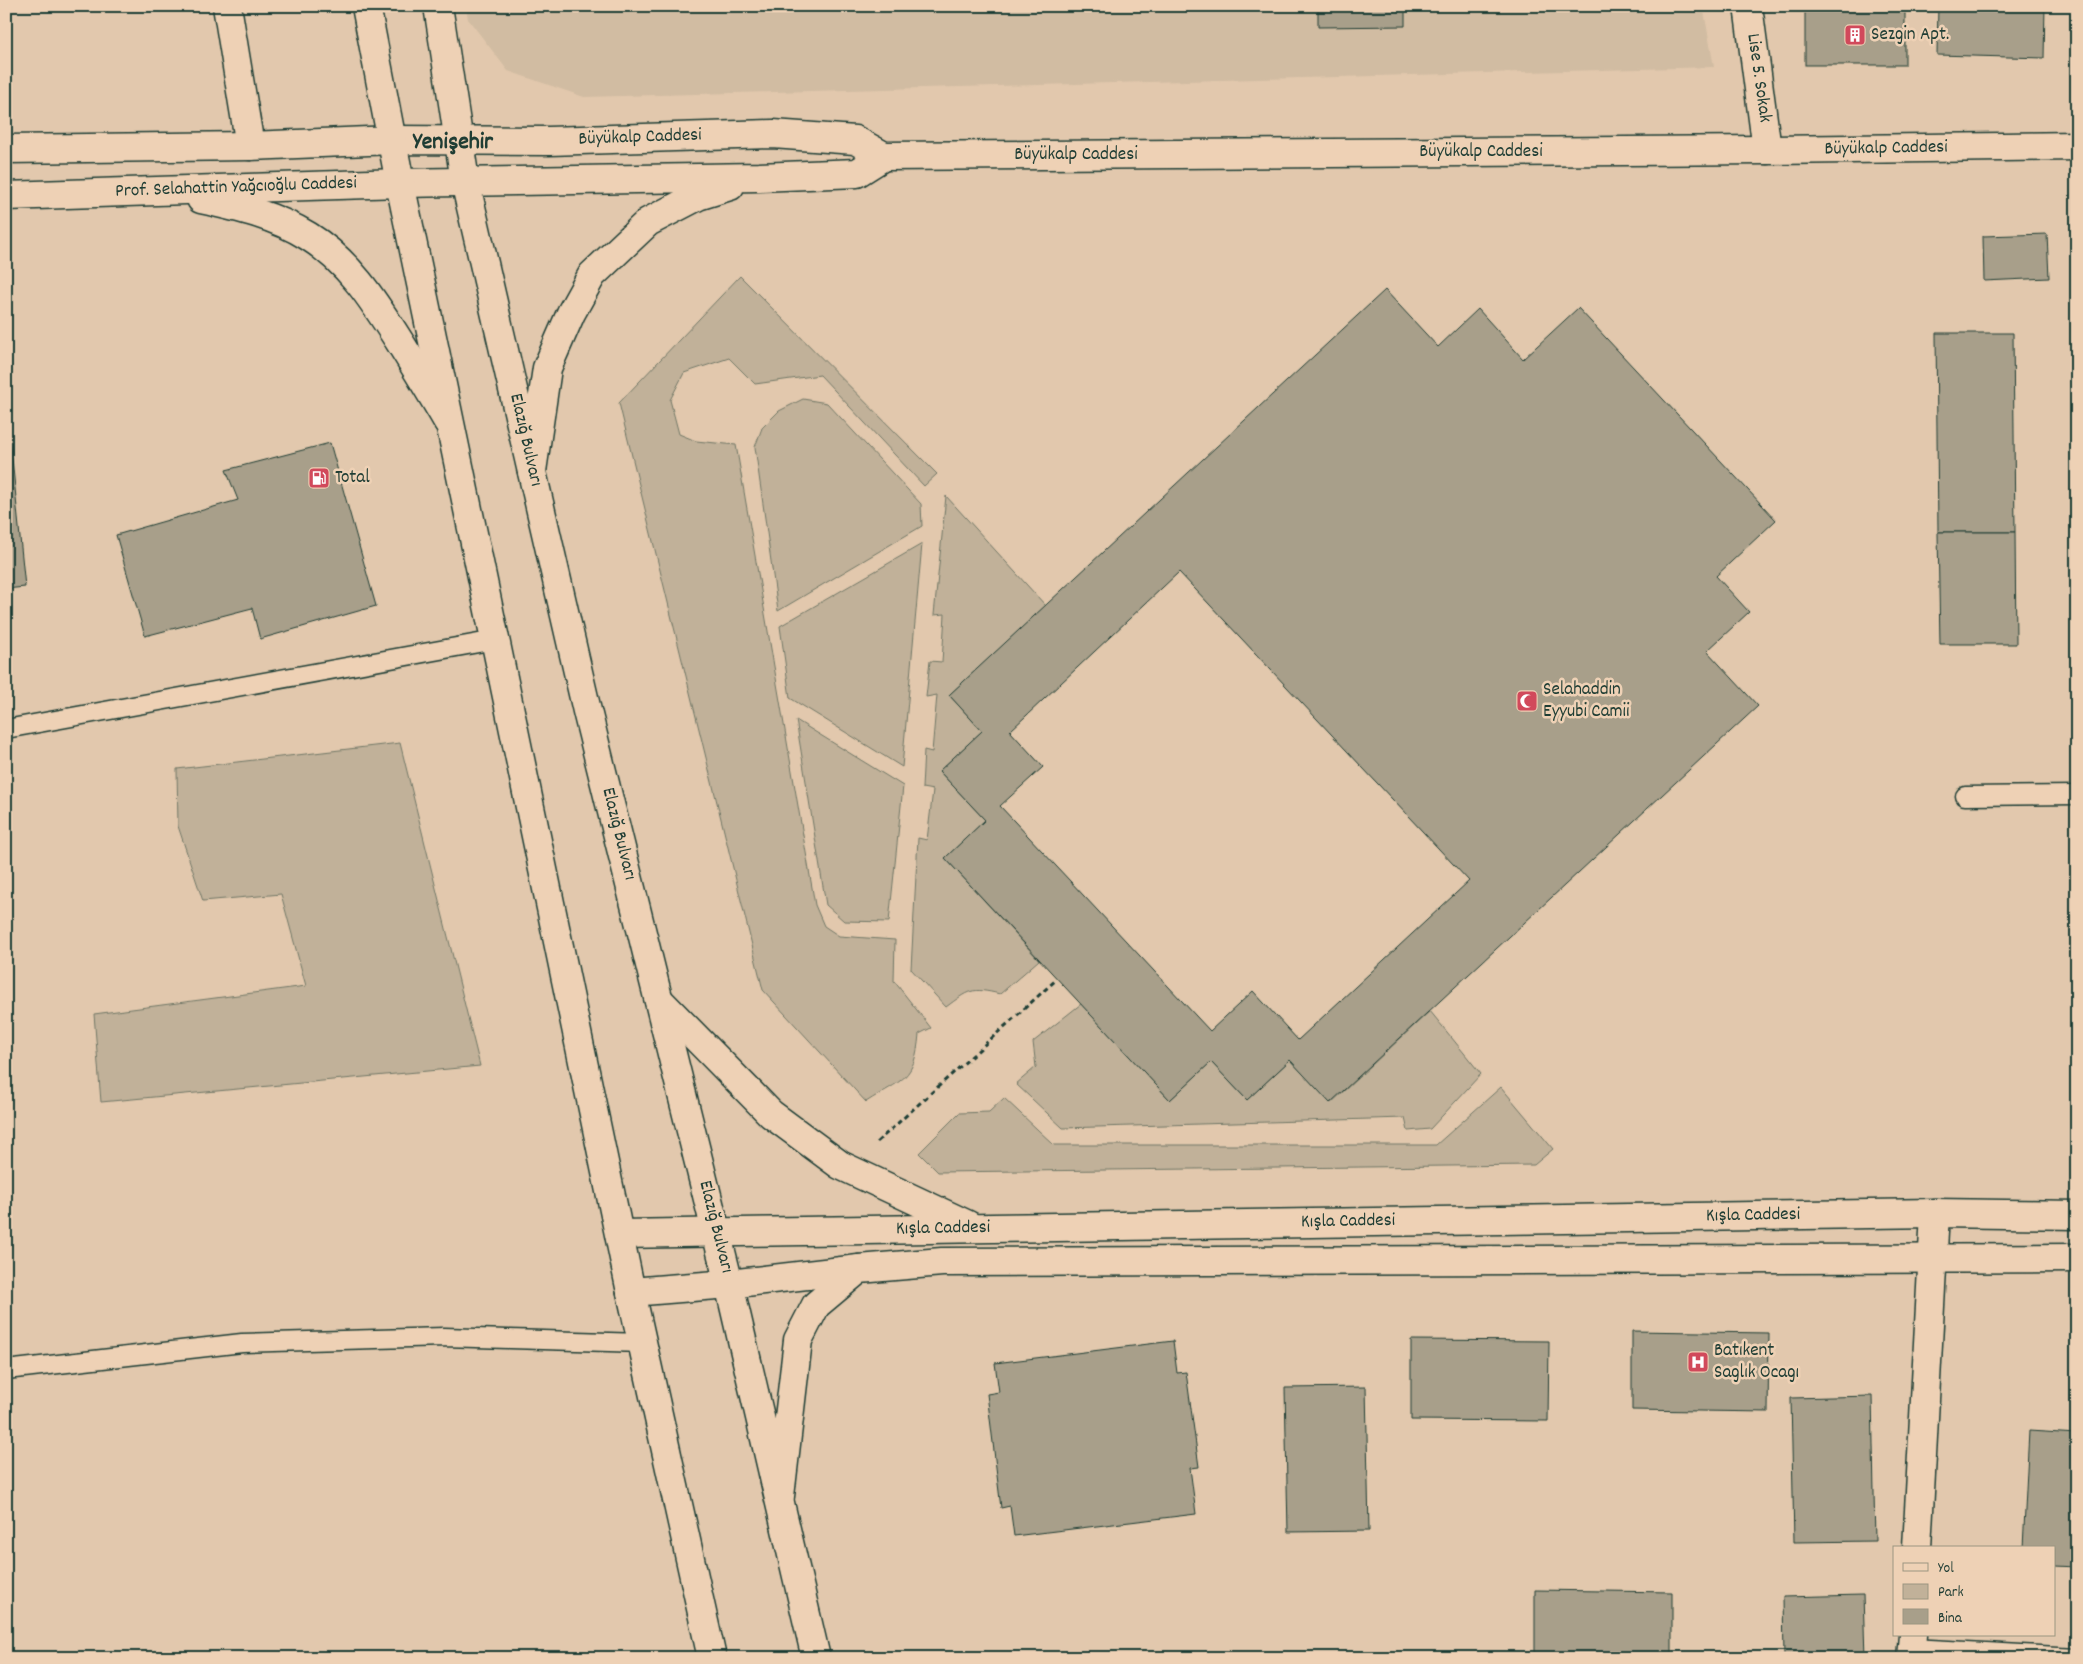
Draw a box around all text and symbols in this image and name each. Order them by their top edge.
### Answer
place label: Sezgin Apt. [1871,22,1949,49]
building icon: Sezgin Apt. [1843,23,1867,47]
street label: Lise 5. Sokak [1738,32,1778,124]
street label: Büyükalp Caddesi [578,122,703,154]
district label: Yenişehir [412,126,494,160]
street label: Büyükalp Caddesi [1824,134,1948,164]
street label: Büyükalp Caddesi [1419,139,1543,166]
street label: Büyükalp Caddesi [1014,142,1138,169]
street label: Prof. Selahattin Yağcıoğlu Caddesi [115,170,358,206]
street label: Elazığ Bulvarı [501,391,549,489]
place label: Total [335,465,370,492]
fuel station icon: Total [307,466,331,490]
place label: Selahaddin Eyyubi Camii [1543,677,1630,726]
mosque icon: Selahaddin Eyyubi Camii [1515,689,1539,713]
street label: Elazığ Bulvarı [593,785,643,883]
street label: Elazığ Bulvarı [690,1178,740,1276]
street label: Kışla Caddesi [1706,1202,1801,1230]
street label: Kışla Caddesi [1301,1208,1396,1236]
street label: Kışla Caddesi [896,1215,991,1243]
place label: Batıkent Saglık Ocagı [1714,1338,1799,1387]
hospital icon: Batıkent Saglık Ocagı [1686,1350,1710,1374]
legend [1893,1546,2056,1636]
text: Yol [1938,1558,1954,1580]
text: Park [1938,1582,1964,1604]
text: Bina [1938,1608,1963,1630]

